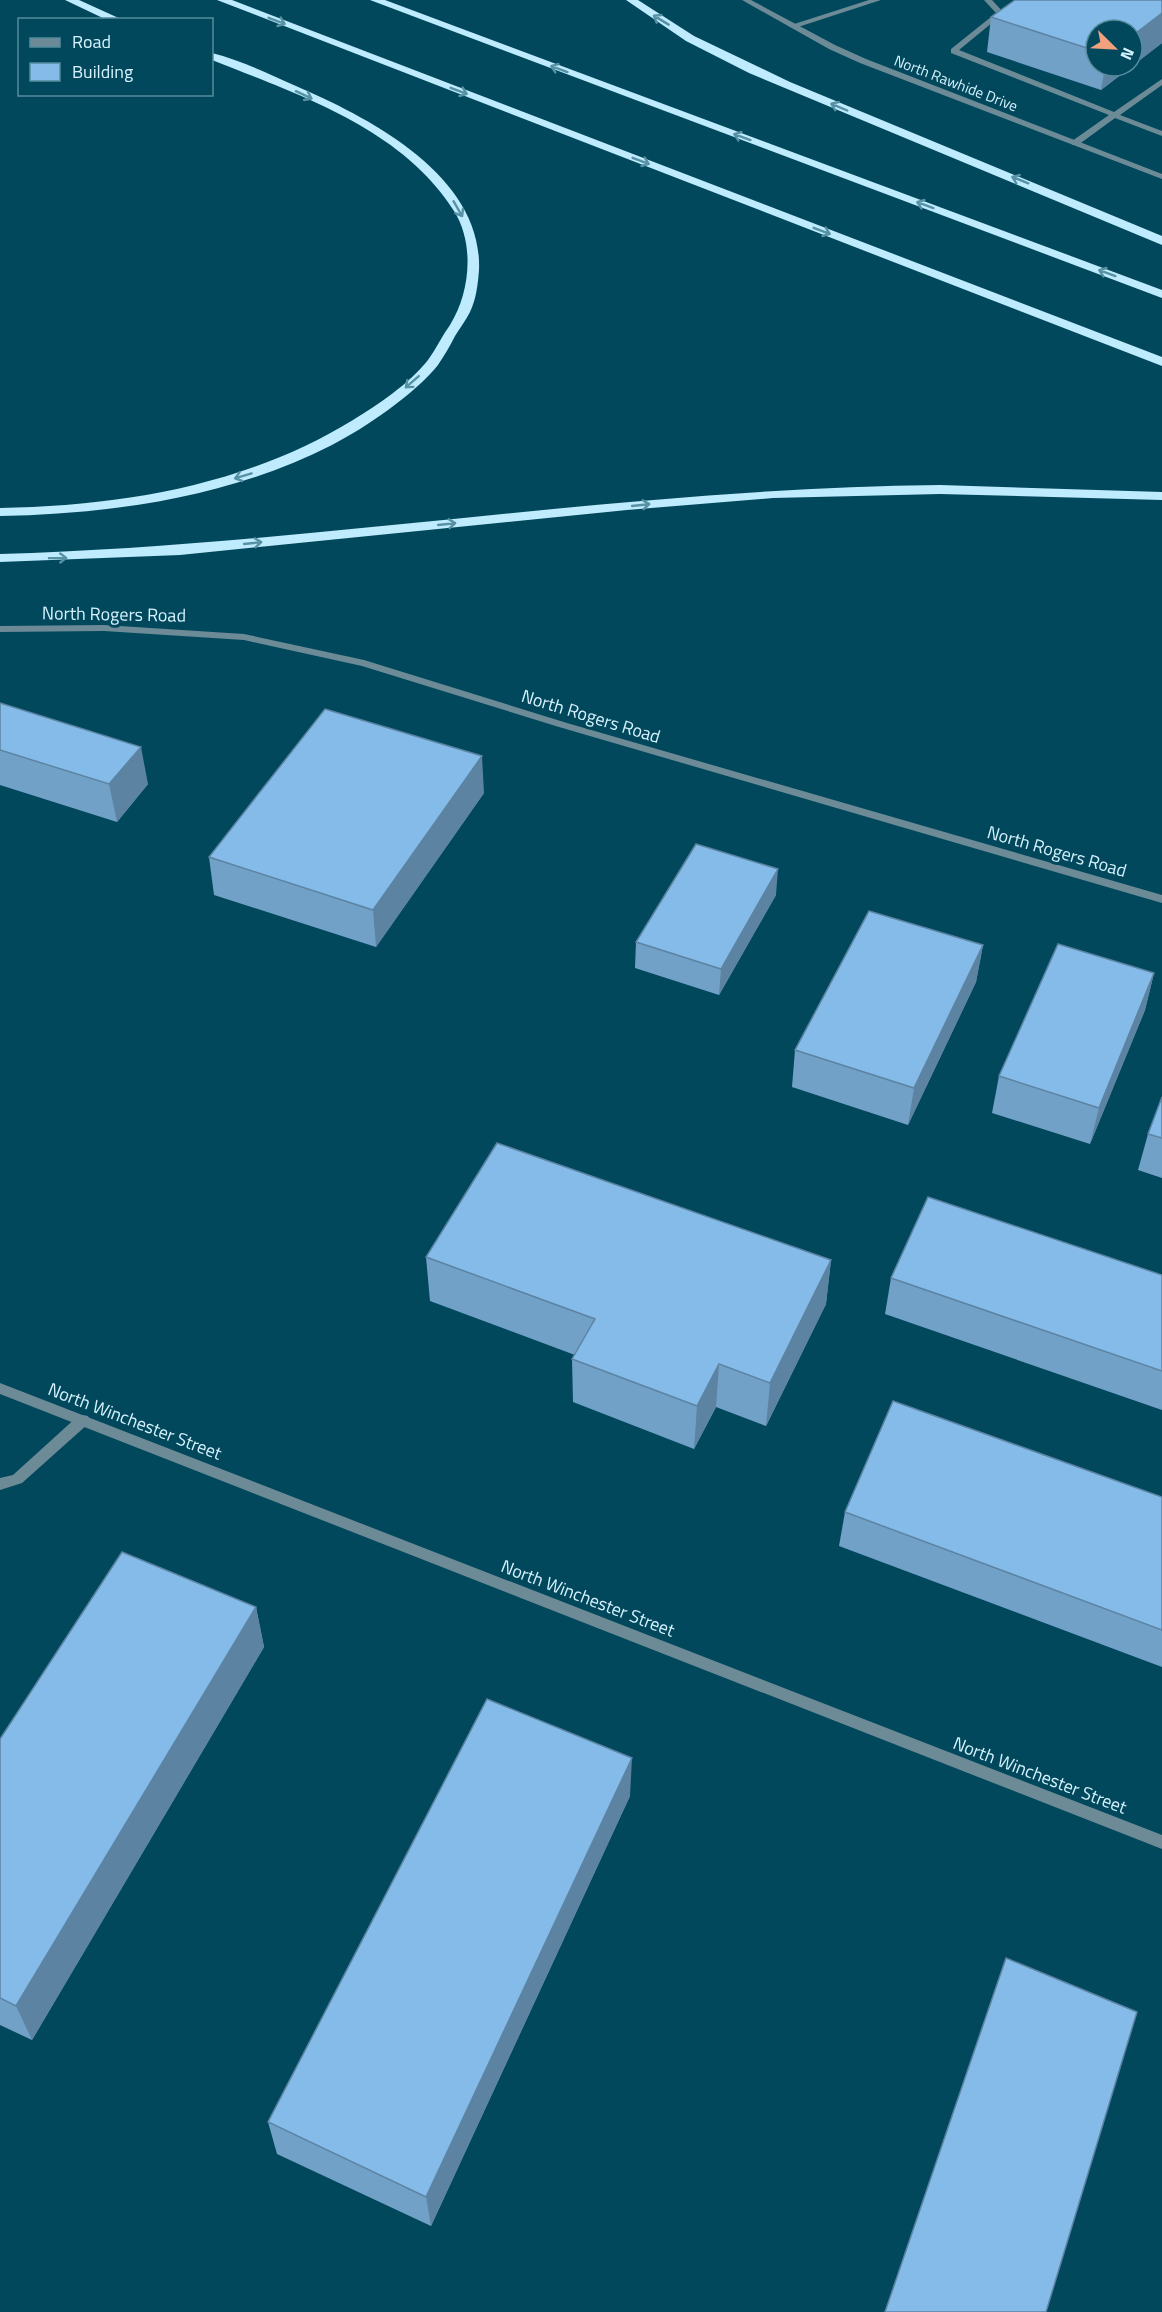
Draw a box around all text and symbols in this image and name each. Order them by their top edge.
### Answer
one-way arrow [653,14,670,26]
one-way arrow [267,16,285,27]
legend [18,18,213,96]
north arrow [1084,18,1144,78]
text: Road [72,28,111,55]
text: N [1114,44,1141,64]
street label: North Rawhide Drive [891,49,1021,117]
text: Building [72,58,133,85]
one-way arrow [550,62,569,73]
one-way arrow [449,86,467,97]
one-way arrow [295,89,313,101]
one-way arrow [830,101,849,112]
one-way arrow [733,131,752,142]
one-way arrow [631,156,649,167]
one-way arrow [1011,174,1029,185]
one-way arrow [916,199,934,210]
one-way arrow [452,200,464,217]
one-way arrow [813,227,831,238]
one-way arrow [1098,267,1117,278]
one-way arrow [405,375,420,389]
one-way arrow [234,471,253,482]
one-way arrow [631,499,650,510]
one-way arrow [437,518,456,529]
one-way arrow [242,538,262,549]
one-way arrow [48,552,68,563]
street label: North Rogers Road [42,599,186,629]
street label: North Rogers Road [518,682,664,750]
street label: North Rogers Road [984,818,1130,884]
street label: North Winchester Street [44,1375,226,1467]
street label: North Winchester Street [497,1552,679,1644]
street label: North Winchester Street [949,1729,1131,1821]

